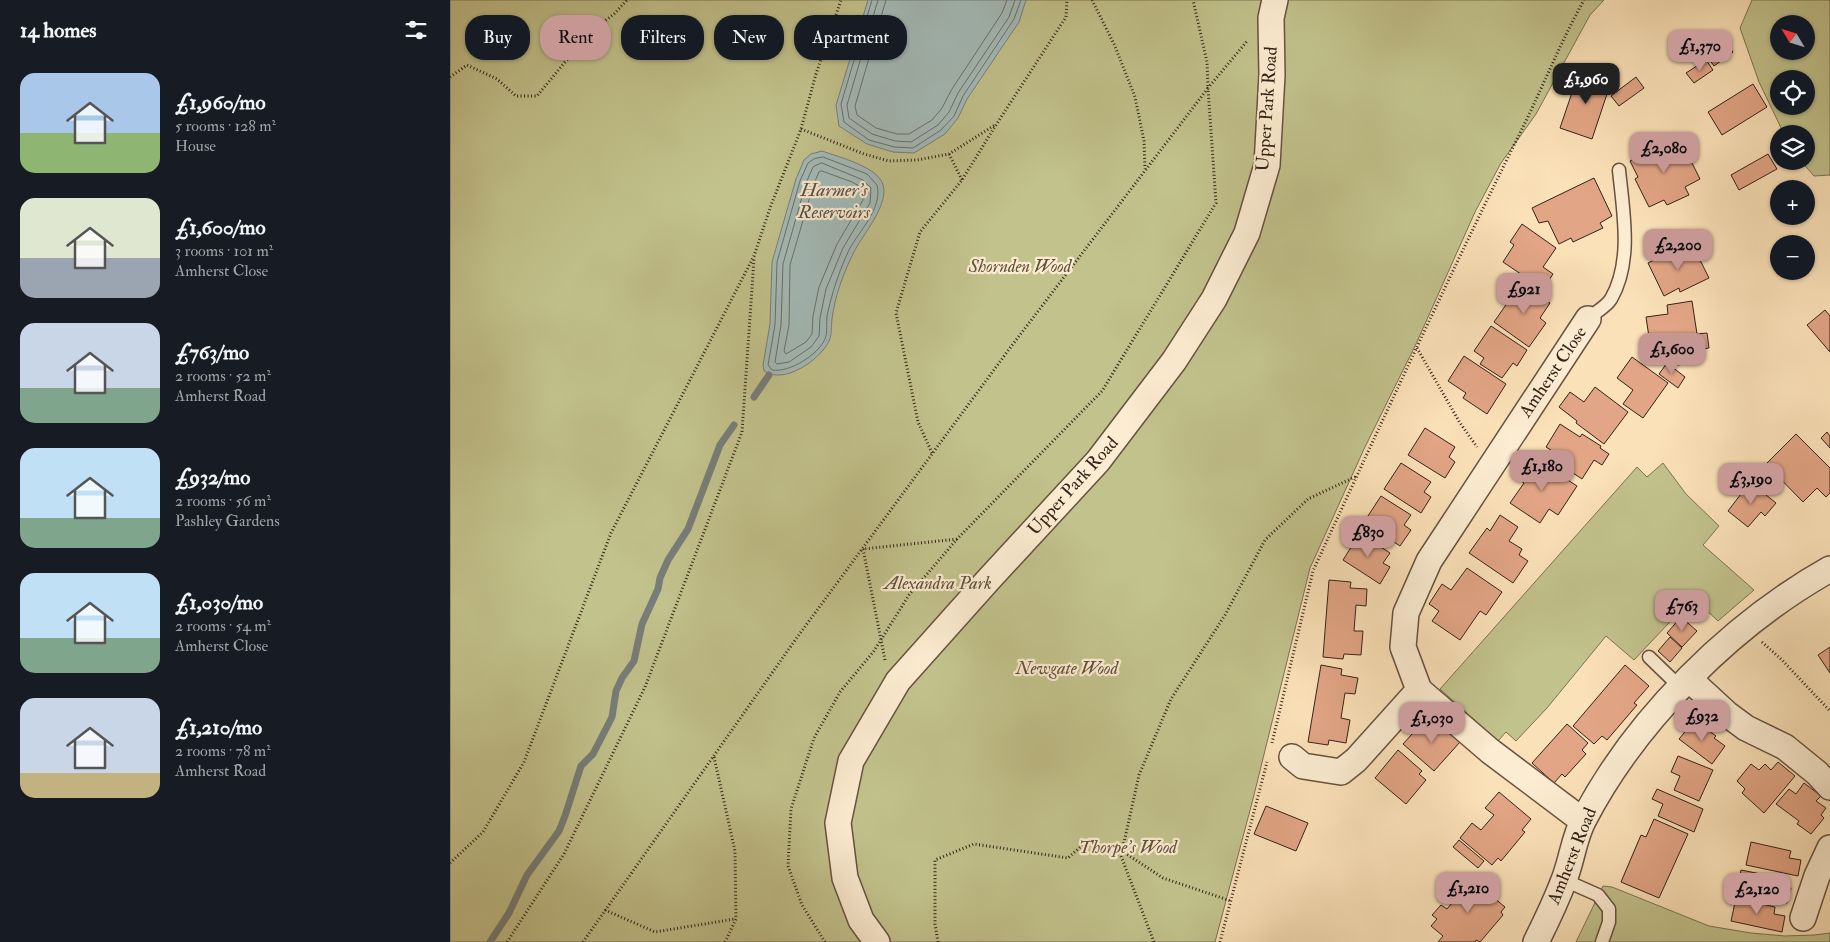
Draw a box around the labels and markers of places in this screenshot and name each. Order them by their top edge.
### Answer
pin: £1,370 [1659,30,1741,72]
pin: £1,960 [1545,62,1627,105]
pin: £2,080 [1623,132,1705,174]
pin: £2,200 [1637,228,1719,271]
pin: £921 [1494,272,1554,315]
pin: £1,600 [1631,332,1713,375]
pin: £1,180 [1501,450,1583,492]
pin: £3,190 [1710,462,1792,505]
pin: £830 [1338,516,1398,558]
pin: £763 [1652,590,1712,632]
pin: £932 [1672,700,1732,742]
pin: £1,030 [1391,702,1473,744]
pin: £1,210 [1427,872,1509,914]
pin: £2,120 [1716,872,1798,915]

